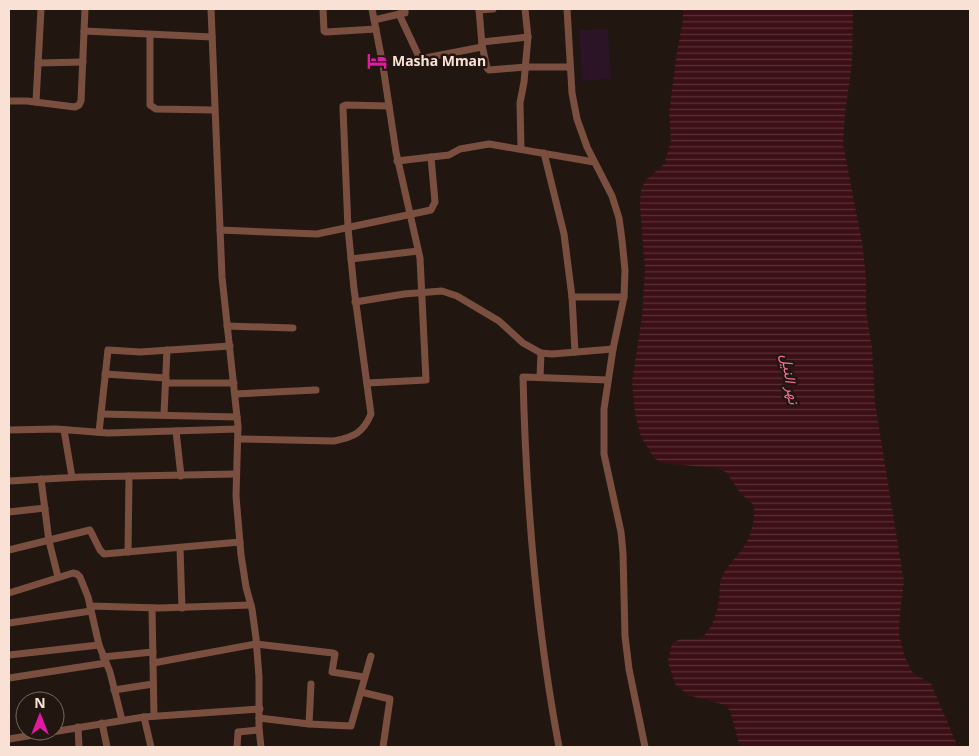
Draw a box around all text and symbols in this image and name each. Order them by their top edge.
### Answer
hotel icon: Masha Mman [366,50,388,72]
place label: Masha Mman [392,51,486,70]
water label: نهر النيل [777,352,805,406]
north arrow [15,691,65,741]
text: N [34,693,46,712]

